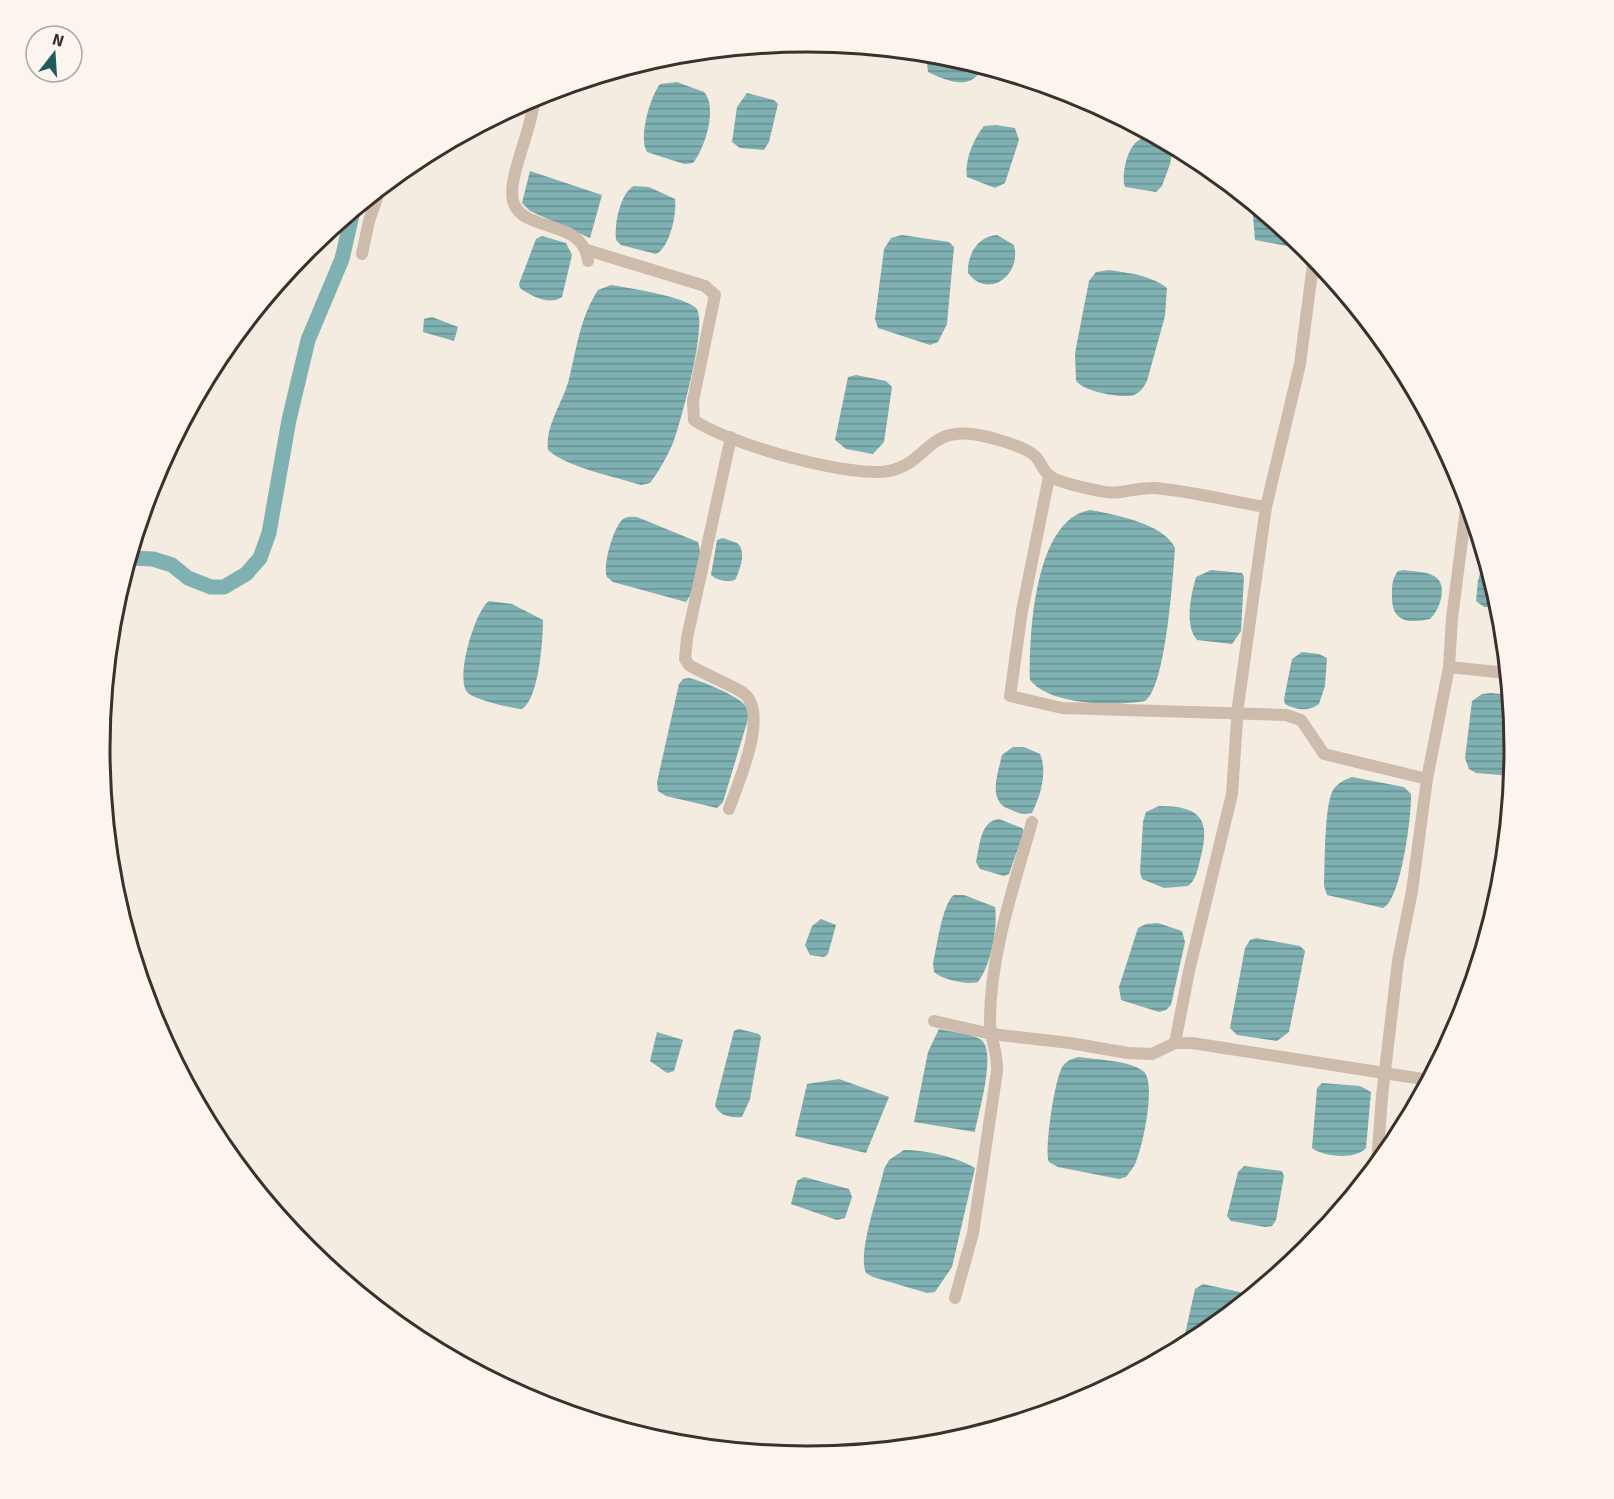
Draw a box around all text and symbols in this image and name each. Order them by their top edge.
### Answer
north arrow [24,24,84,84]
text: N [50,29,66,52]

